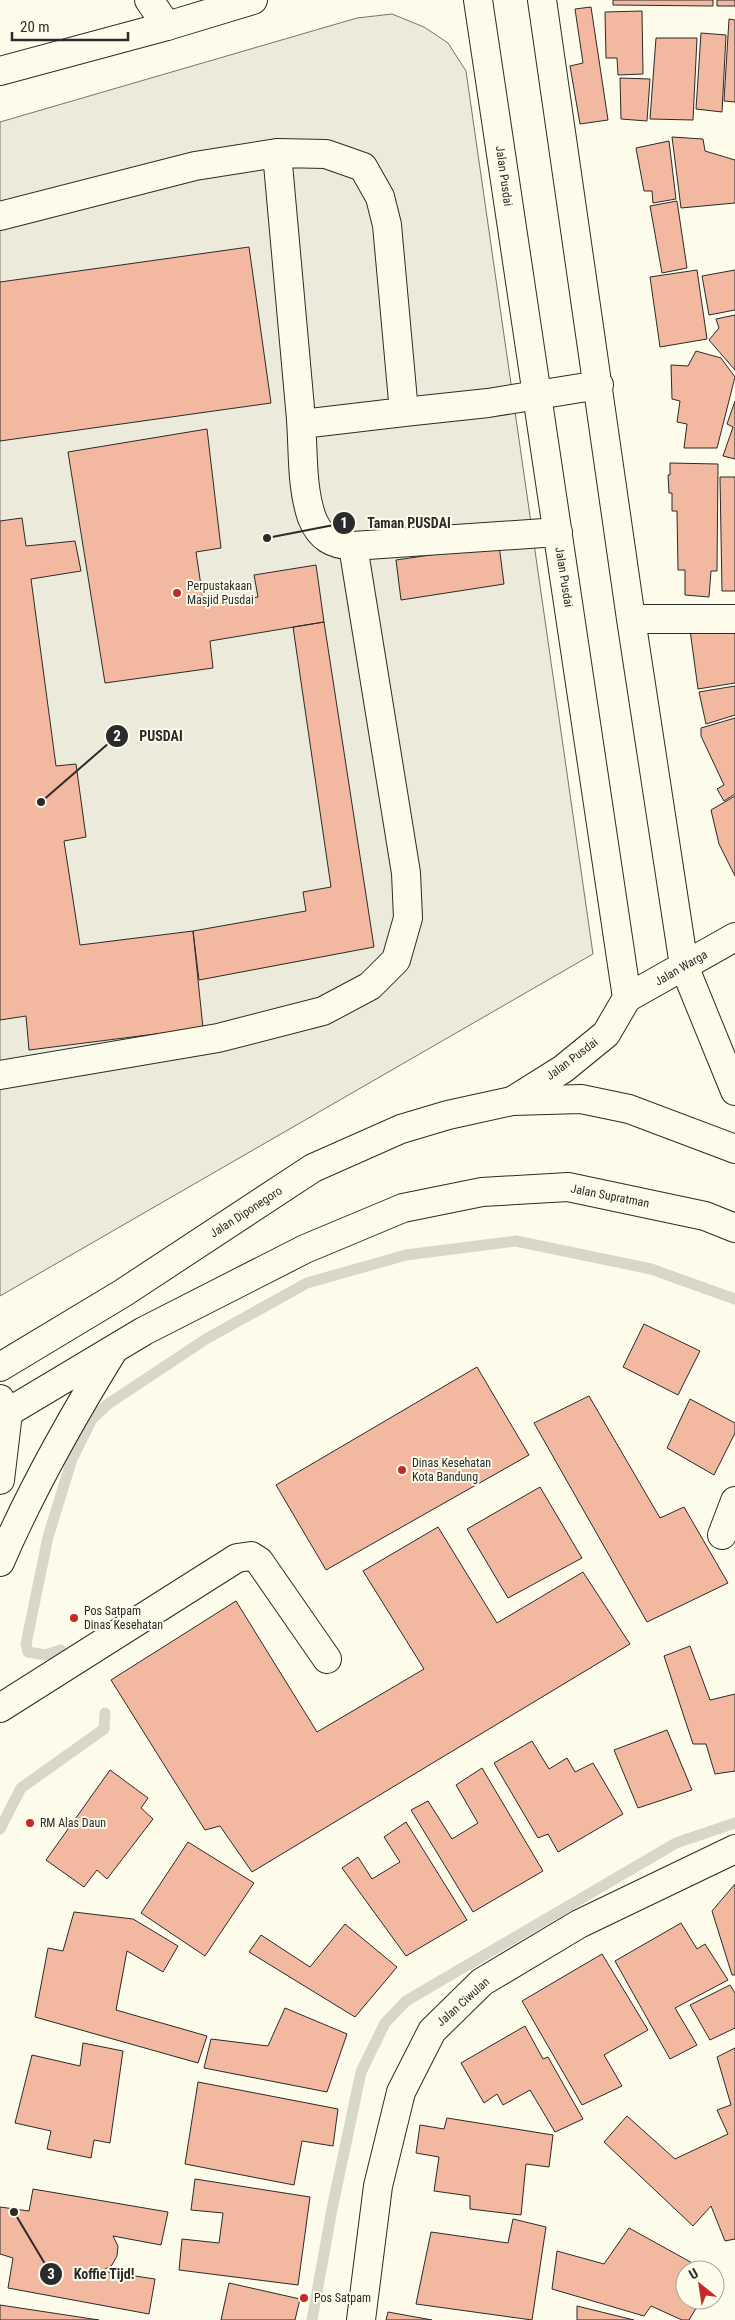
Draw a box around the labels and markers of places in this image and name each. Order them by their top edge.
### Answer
callout: Taman PUSDAI [332,508,461,537]
place label: Perpustakaan Masjid Pusdai [187,579,254,607]
marker: Perpustakaan Masjid Pusdai [171,587,183,599]
callout: PUSDAI [104,721,192,750]
place label: Dinas Kesehatan Kota Bandung [412,1456,491,1484]
marker: Dinas Kesehatan Kota Bandung [396,1464,408,1476]
place label: Pos Satpam Dinas Kesehatan [84,1604,163,1632]
marker: Pos Satpam Dinas Kesehatan [68,1612,80,1624]
place label: RM Alas Daun [40,1816,106,1830]
marker: RM Alas Daun [24,1817,36,1829]
callout: Koffie Tijd! [38,2259,144,2288]
place label: Pos Satpam [314,2291,371,2305]
marker: Pos Satpam [298,2292,310,2304]

